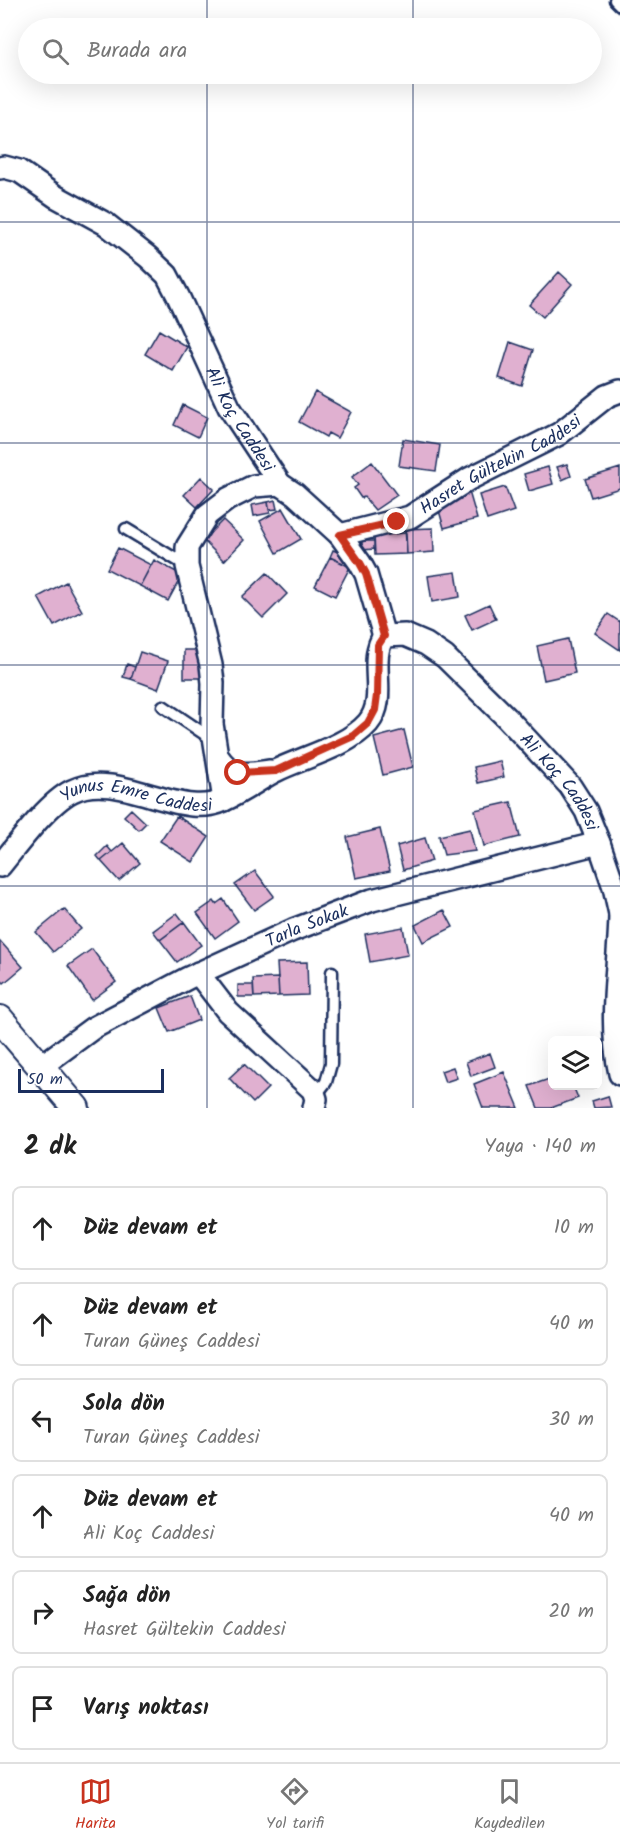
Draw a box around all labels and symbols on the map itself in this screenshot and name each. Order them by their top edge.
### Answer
street label: Ali Koç Caddesi [196,362,282,479]
street label: Hasret Gültekin Caddesi [414,408,589,523]
route end [383,508,409,534]
street label: Ali Koç Caddesi [512,727,606,836]
route start [224,759,250,785]
street label: Yunus Emre Caddesi [54,772,215,821]
street label: Tarla Sokak [261,897,353,957]
scale bar [18,1066,164,1094]

